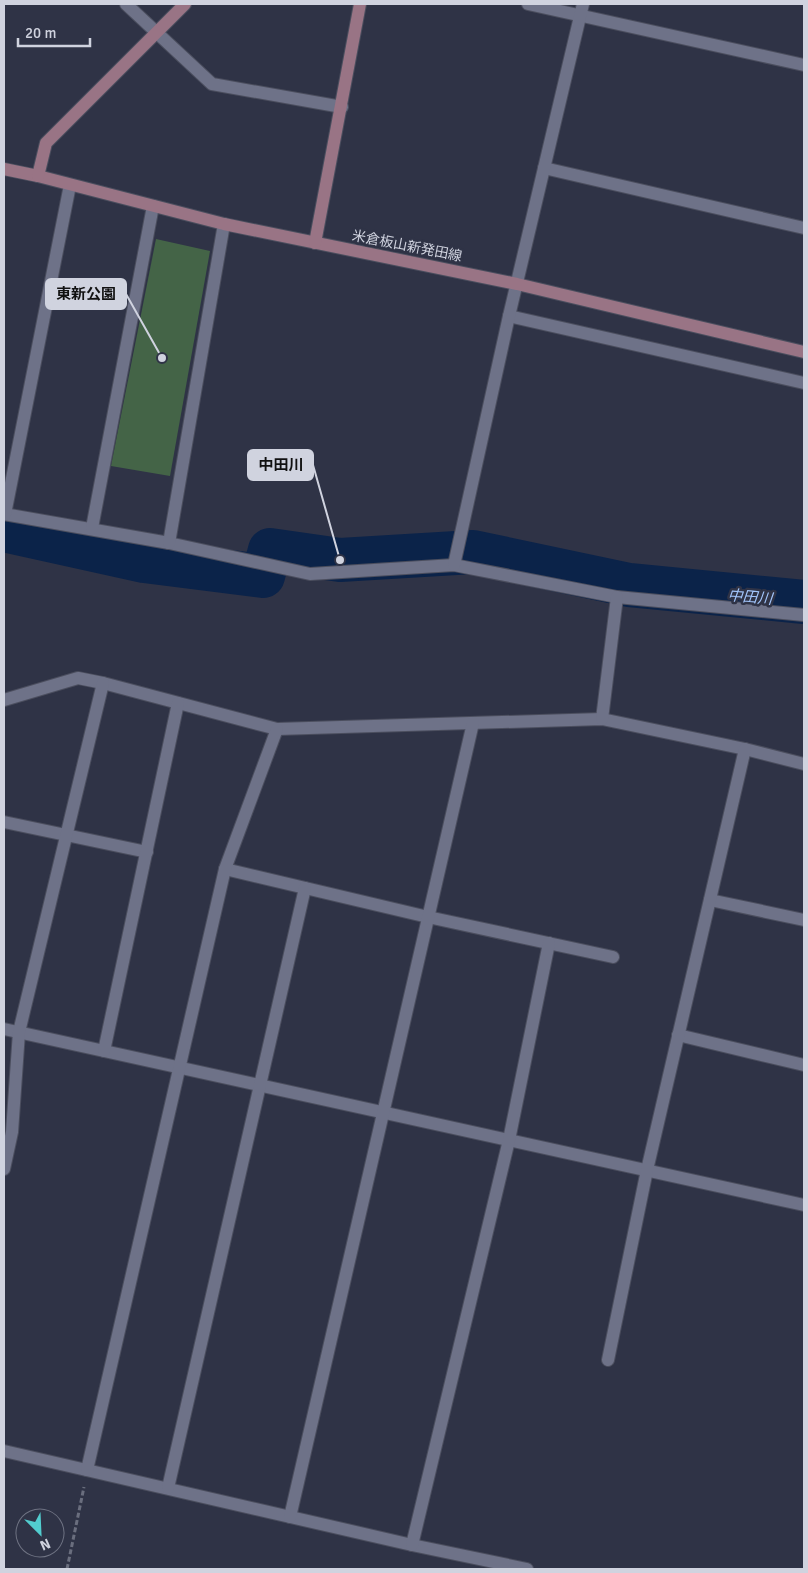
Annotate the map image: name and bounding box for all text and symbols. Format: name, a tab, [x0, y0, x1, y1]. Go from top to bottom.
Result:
scale bar	[18, 15, 90, 47]
text: 20 m	[25, 24, 56, 42]
street label: 米倉板山新発田線	[350, 227, 464, 265]
callout: 東新公園	[46, 279, 126, 309]
text: 東新公園	[56, 285, 116, 303]
callout: 中田川	[248, 450, 313, 480]
text: 中田川	[258, 456, 304, 474]
water label: 中田川	[727, 586, 775, 608]
north arrow	[15, 1508, 65, 1558]
text: N	[37, 1535, 53, 1554]

